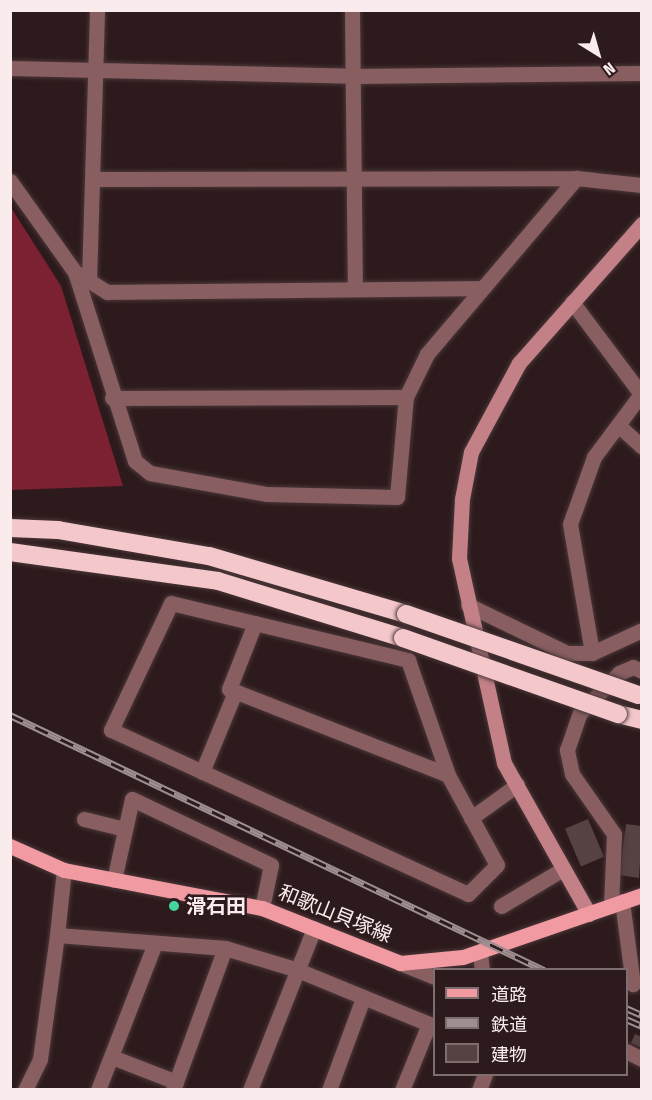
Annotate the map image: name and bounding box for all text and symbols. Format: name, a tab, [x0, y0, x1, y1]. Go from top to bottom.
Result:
north arrow	[568, 24, 628, 84]
text: N	[600, 58, 619, 79]
street label: 和歌山貝塚線	[275, 880, 395, 948]
place label: 滑石田	[186, 894, 246, 918]
marker: 滑石田	[167, 899, 181, 913]
legend	[433, 968, 628, 1076]
text: 道路	[491, 984, 527, 1006]
text: 鉄道	[491, 1014, 527, 1036]
text: 建物	[491, 1044, 527, 1066]

